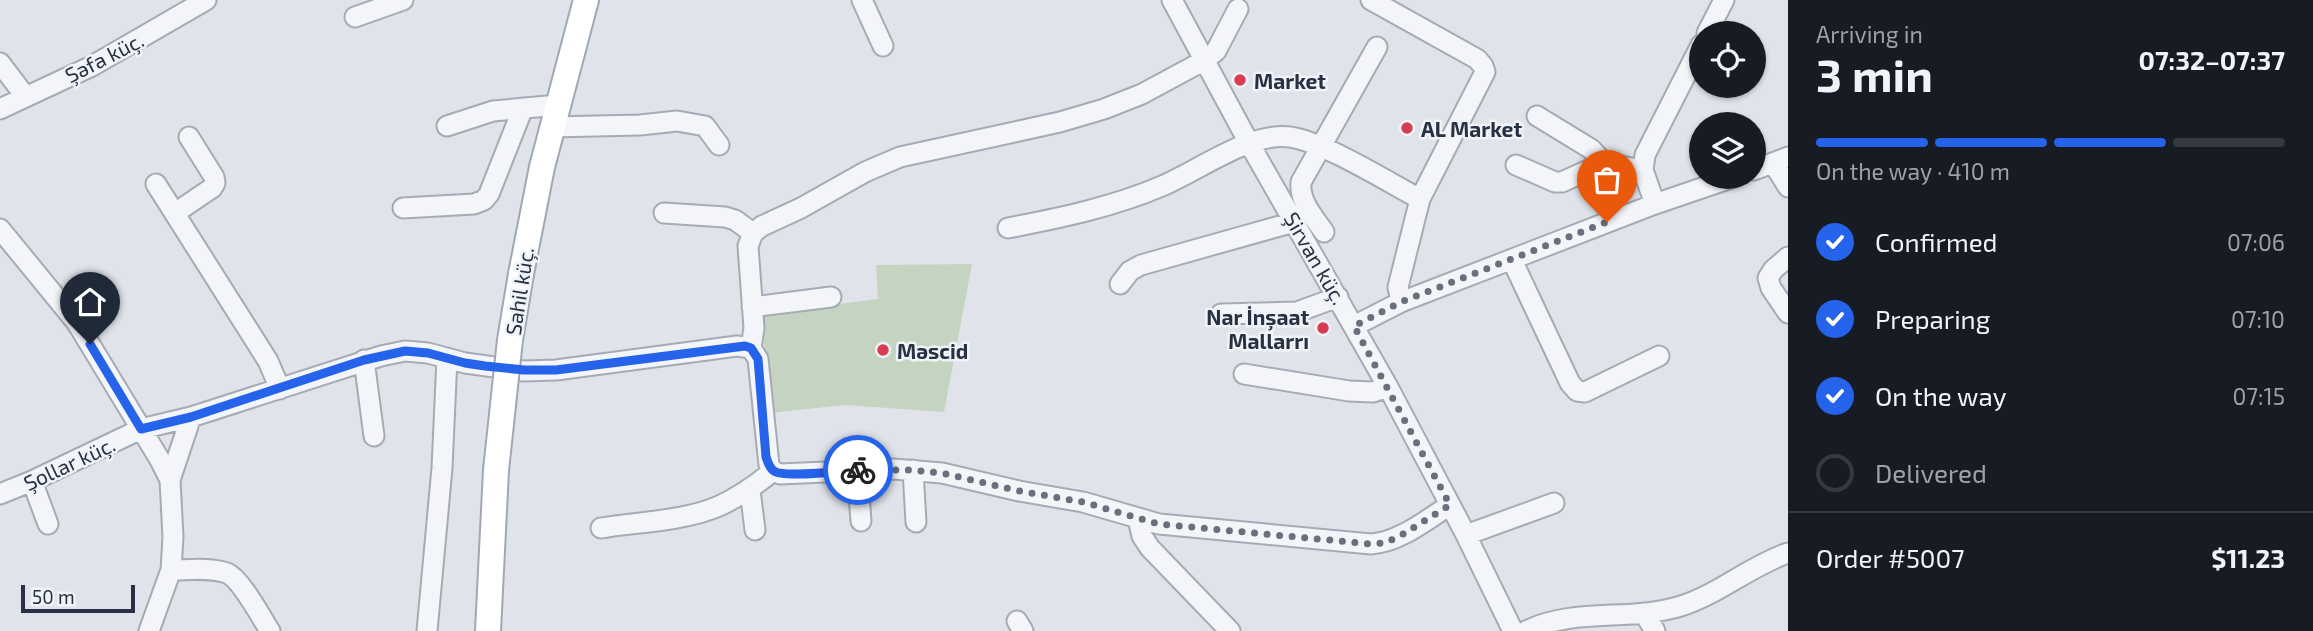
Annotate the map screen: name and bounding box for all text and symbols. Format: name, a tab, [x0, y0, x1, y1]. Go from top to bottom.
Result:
text: Arriving in	[1816, 20, 1923, 48]
map controls	[1689, 21, 1766, 189]
button: locate	[1689, 21, 1766, 98]
street label: Şəfa küç.	[60, 27, 148, 89]
text: 07:32–07:37	[2138, 44, 2285, 75]
text: 3 min	[1816, 46, 1933, 101]
place label: Market	[1254, 68, 1326, 93]
marker: Market	[1232, 72, 1248, 88]
button: layers	[1689, 112, 1766, 189]
place label: AL Market	[1421, 116, 1522, 141]
marker: AL Market	[1399, 120, 1415, 136]
pin	[1577, 150, 1637, 222]
text: On the way · 410 m	[1816, 157, 2010, 185]
icon: bag	[1588, 161, 1626, 199]
street label: Şirvan küç.	[1278, 207, 1352, 310]
icon: check	[1816, 223, 1854, 261]
text: Confirmed	[1875, 226, 1998, 257]
text: 07:06	[2227, 228, 2285, 256]
street label: Sahil küç.	[500, 245, 540, 337]
pin	[60, 272, 120, 344]
icon: home	[71, 283, 109, 321]
icon: check	[1816, 300, 1854, 338]
text: Preparing	[1875, 303, 1990, 334]
place label: Nar İnşaat Mallarrı	[1206, 304, 1309, 353]
text: 07:10	[2231, 305, 2285, 333]
marker: Nar İnşaat Mallarrı	[1315, 320, 1331, 336]
place label: Məscid	[897, 338, 968, 363]
marker: Məscid	[875, 342, 891, 358]
icon: check	[1816, 377, 1854, 415]
text: On the way	[1875, 380, 2006, 411]
text: 07:15	[2232, 382, 2285, 410]
street label: Şollar küç.	[19, 431, 120, 497]
courier	[823, 435, 893, 505]
icon: bike	[839, 451, 877, 489]
text: Delivered	[1875, 457, 1987, 488]
text: Order #5007	[1816, 542, 1965, 573]
text: $11.23	[2211, 542, 2285, 573]
scale bar	[21, 582, 135, 614]
text: 50 m	[32, 585, 75, 608]

